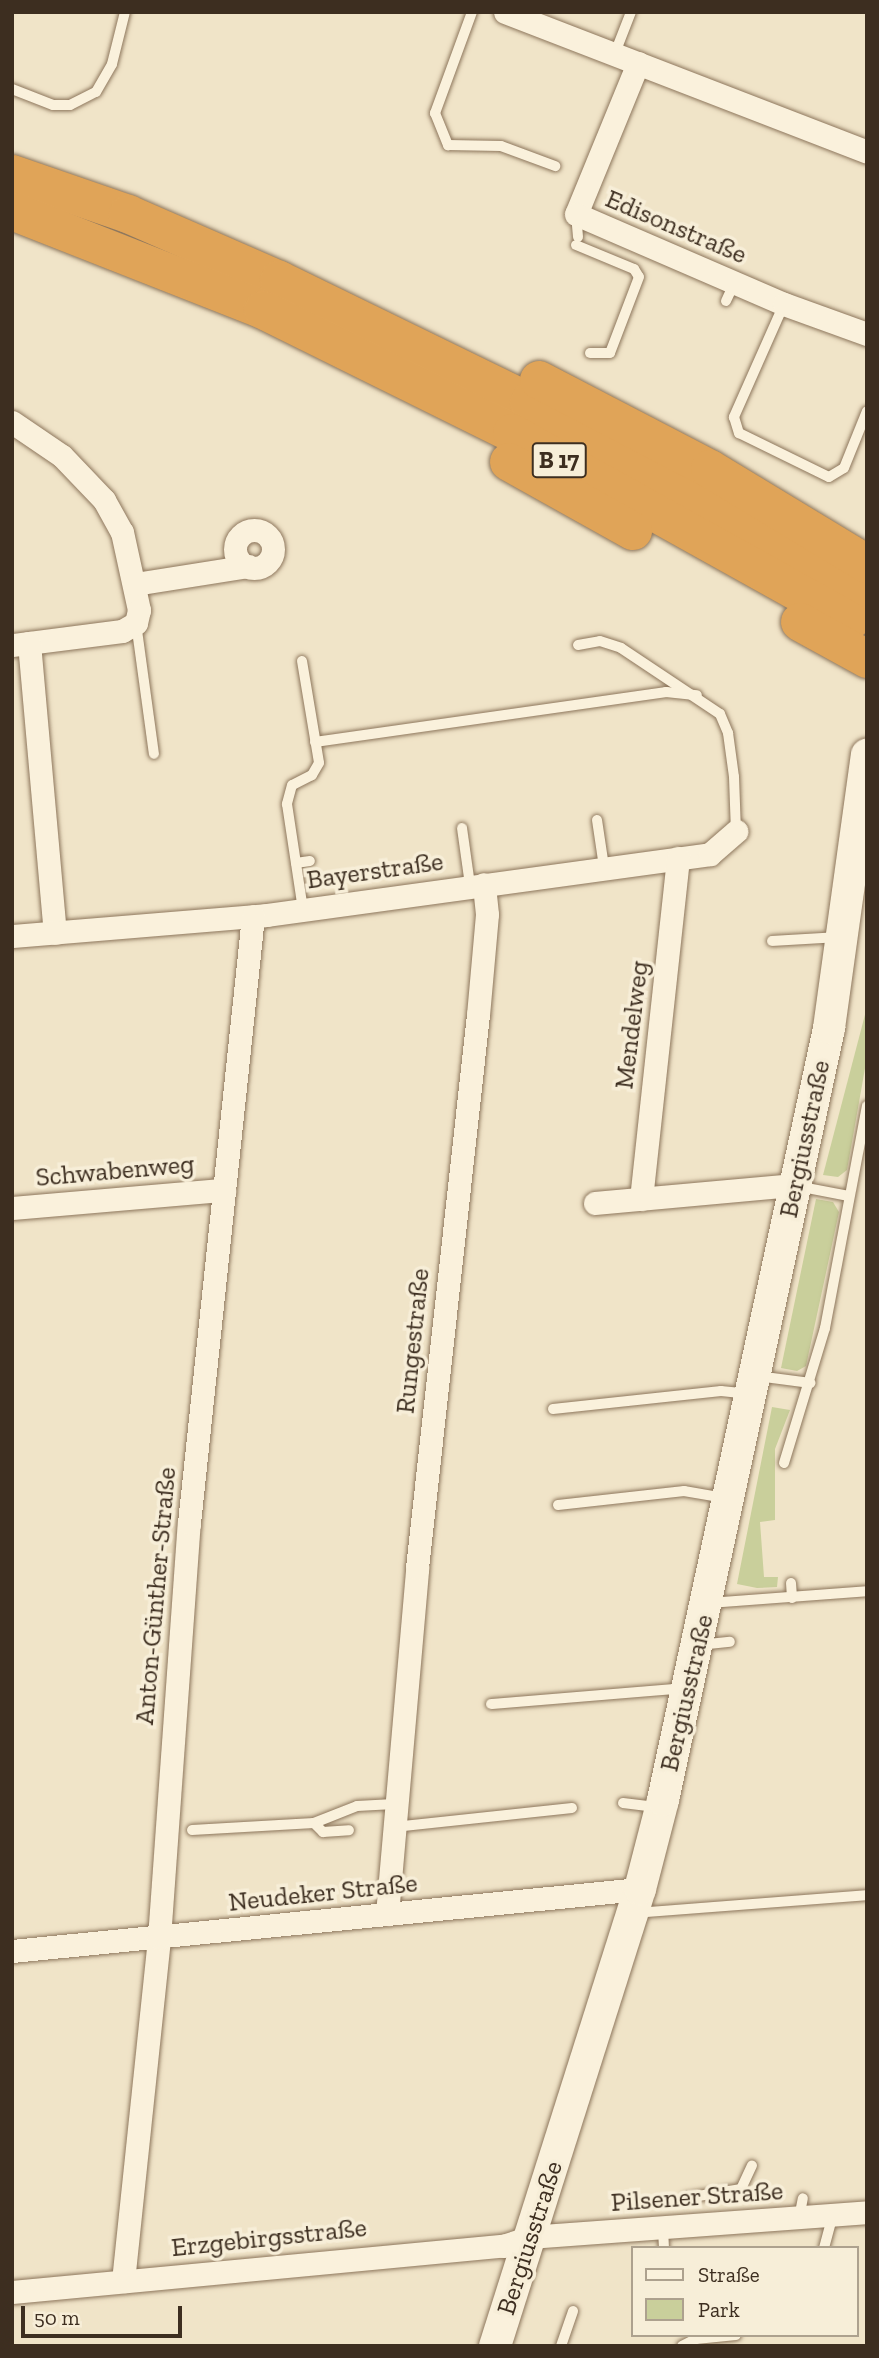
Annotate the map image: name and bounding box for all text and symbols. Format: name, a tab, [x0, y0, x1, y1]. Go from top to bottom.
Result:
street label: Edisonstraße	[601, 183, 751, 271]
road number: B 17	[531, 439, 587, 480]
street label: Bayerstraße	[305, 846, 445, 896]
street label: Mendelweg	[609, 959, 655, 1091]
street label: Bergiusstraße	[773, 1057, 837, 1221]
street label: Schwabenweg	[34, 1149, 196, 1193]
street label: Rungestraße	[390, 1267, 436, 1415]
street label: Anton-Günther-Straße	[129, 1466, 183, 1726]
street label: Bergiusstraße	[654, 1612, 720, 1774]
street label: Neudeker Straße	[227, 1868, 419, 1918]
street label: Bergiusstraße	[490, 2157, 570, 2319]
street label: Pilsener Straße	[610, 2175, 784, 2219]
street label: Erzgebirgsstraße	[170, 2212, 368, 2264]
legend	[630, 2246, 858, 2337]
text: Straße	[698, 2262, 760, 2287]
scale bar	[24, 2292, 186, 2336]
text: Park	[698, 2297, 740, 2322]
text: 50 m	[34, 2305, 80, 2330]

